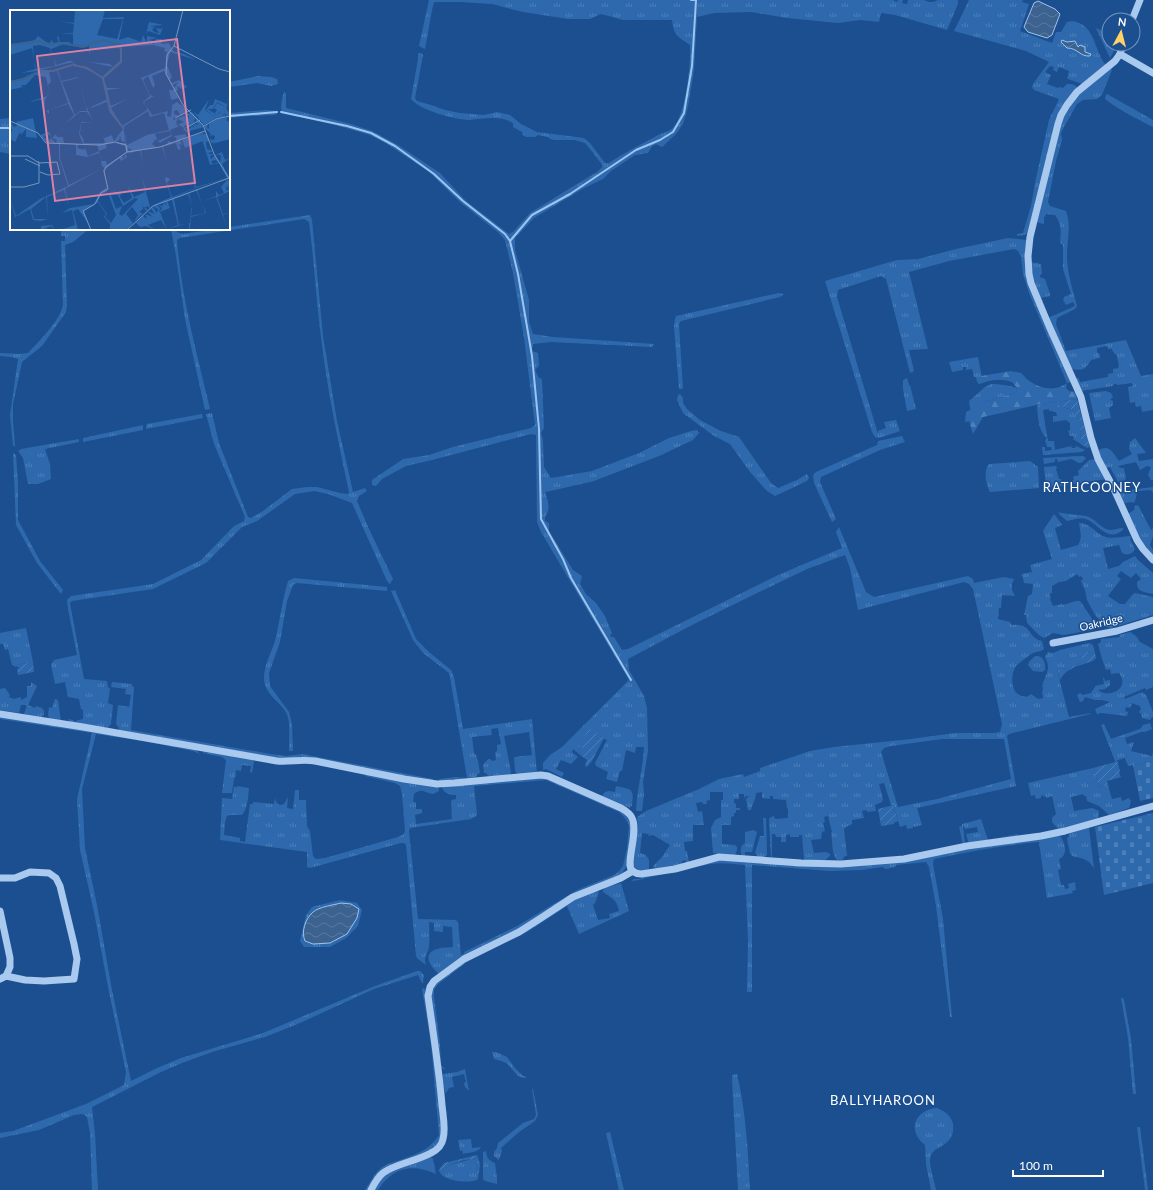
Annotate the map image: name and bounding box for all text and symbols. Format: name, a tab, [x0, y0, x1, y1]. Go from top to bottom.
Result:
inset map	[10, 10, 230, 230]
north arrow	[1101, 12, 1141, 52]
text: N	[1117, 15, 1127, 29]
district label: RATHCOONEY	[1043, 479, 1141, 495]
street label: Oakridge	[1078, 611, 1124, 633]
district label: BALLYHAROON	[830, 1092, 936, 1108]
scale bar	[1013, 1152, 1103, 1178]
text: 100 m	[1019, 1158, 1053, 1173]

